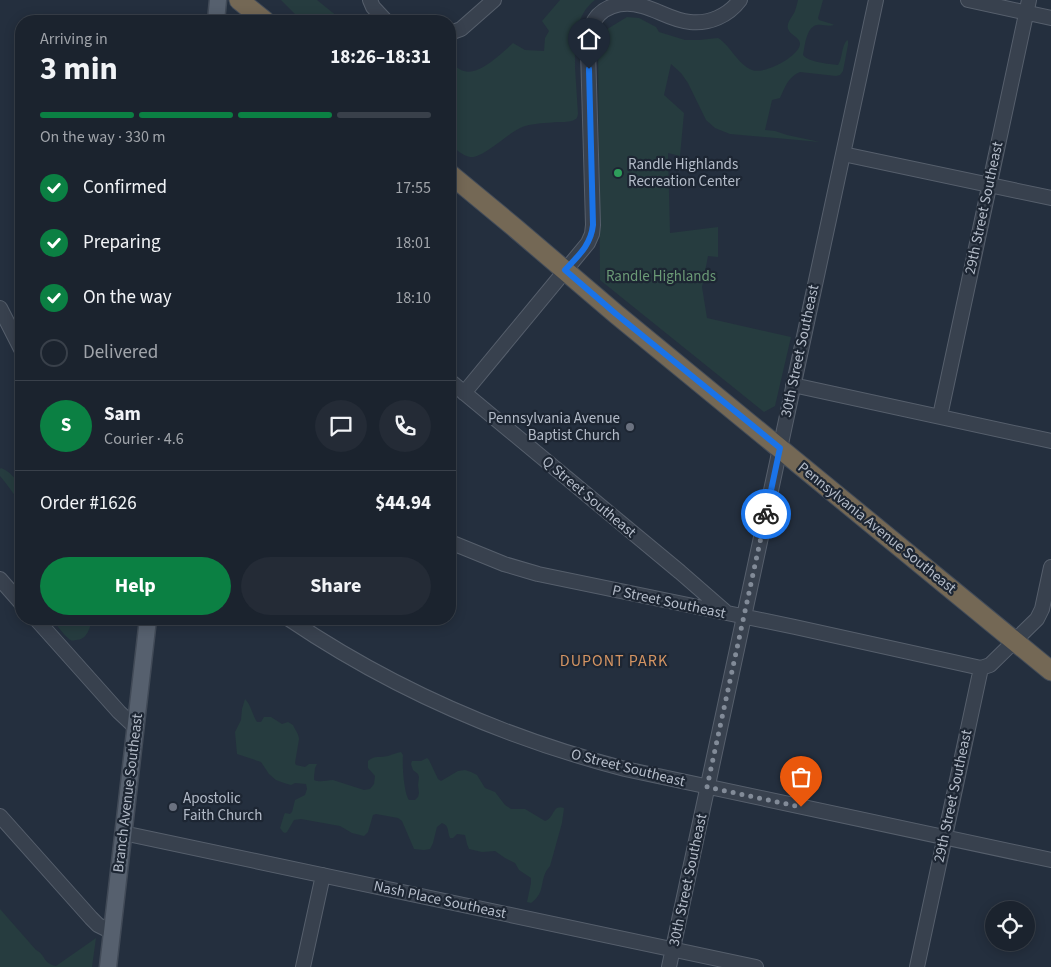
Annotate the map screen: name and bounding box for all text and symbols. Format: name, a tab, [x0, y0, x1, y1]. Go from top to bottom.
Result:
pin	[568, 18, 610, 69]
icon: home	[575, 25, 603, 53]
text: Arriving in	[40, 28, 108, 50]
text: 18:26–18:31	[330, 44, 431, 71]
text: 3 min	[40, 46, 118, 92]
text: On the way · 330 m	[40, 126, 165, 148]
street label: 29th Street Southeast	[960, 140, 1008, 276]
place label: Randle Highlands Recreation Center	[628, 154, 741, 192]
marker: Randle Highlands Recreation Center	[612, 167, 624, 179]
icon: check	[40, 174, 68, 202]
text: Confirmed	[83, 174, 167, 201]
text: 17:55	[395, 177, 431, 199]
icon: check	[40, 229, 68, 257]
text: Preparing	[83, 229, 161, 256]
text: 18:01	[395, 232, 431, 254]
park label: Randle Highlands	[606, 266, 716, 287]
street label: 30th Street Southeast	[776, 283, 824, 419]
icon: check	[40, 284, 68, 312]
text: On the way	[83, 284, 172, 311]
text: 18:10	[395, 287, 431, 309]
text: Delivered	[83, 339, 158, 366]
button: chat	[315, 400, 367, 452]
button: phone	[379, 400, 431, 452]
text: Sam	[104, 401, 141, 428]
place label: Pennsylvania Avenue Baptist Church	[488, 408, 620, 446]
text: S	[61, 412, 71, 439]
marker: Pennsylvania Avenue Baptist Church	[624, 421, 636, 433]
text: Courier · 4.6	[104, 428, 184, 450]
street label: Q Street Southeast	[537, 451, 641, 543]
street label: Pennsylvania Avenue Southeast	[793, 457, 961, 599]
courier	[741, 489, 791, 539]
text: Order #1626	[40, 490, 137, 517]
text: $44.94	[375, 490, 431, 517]
icon: bike	[752, 500, 780, 528]
button: Help	[40, 557, 231, 615]
button: Share	[241, 557, 431, 615]
street label: P Street Southeast	[610, 580, 728, 624]
district label: DUPONT PARK	[560, 650, 668, 672]
street label: Branch Avenue Southeast	[108, 712, 148, 874]
street label: 29th Street Southeast	[929, 728, 977, 864]
street label: O Street Southeast	[569, 744, 687, 792]
pin	[780, 756, 822, 807]
icon: bag	[787, 763, 815, 791]
place label: Apostolic Faith Church	[183, 788, 262, 826]
marker: Apostolic Faith Church	[167, 801, 179, 813]
street label: 30th Street Southeast	[664, 812, 712, 948]
street label: Nash Place Southeast	[372, 876, 508, 924]
map controls	[985, 901, 1035, 951]
button: locate	[985, 901, 1035, 951]

